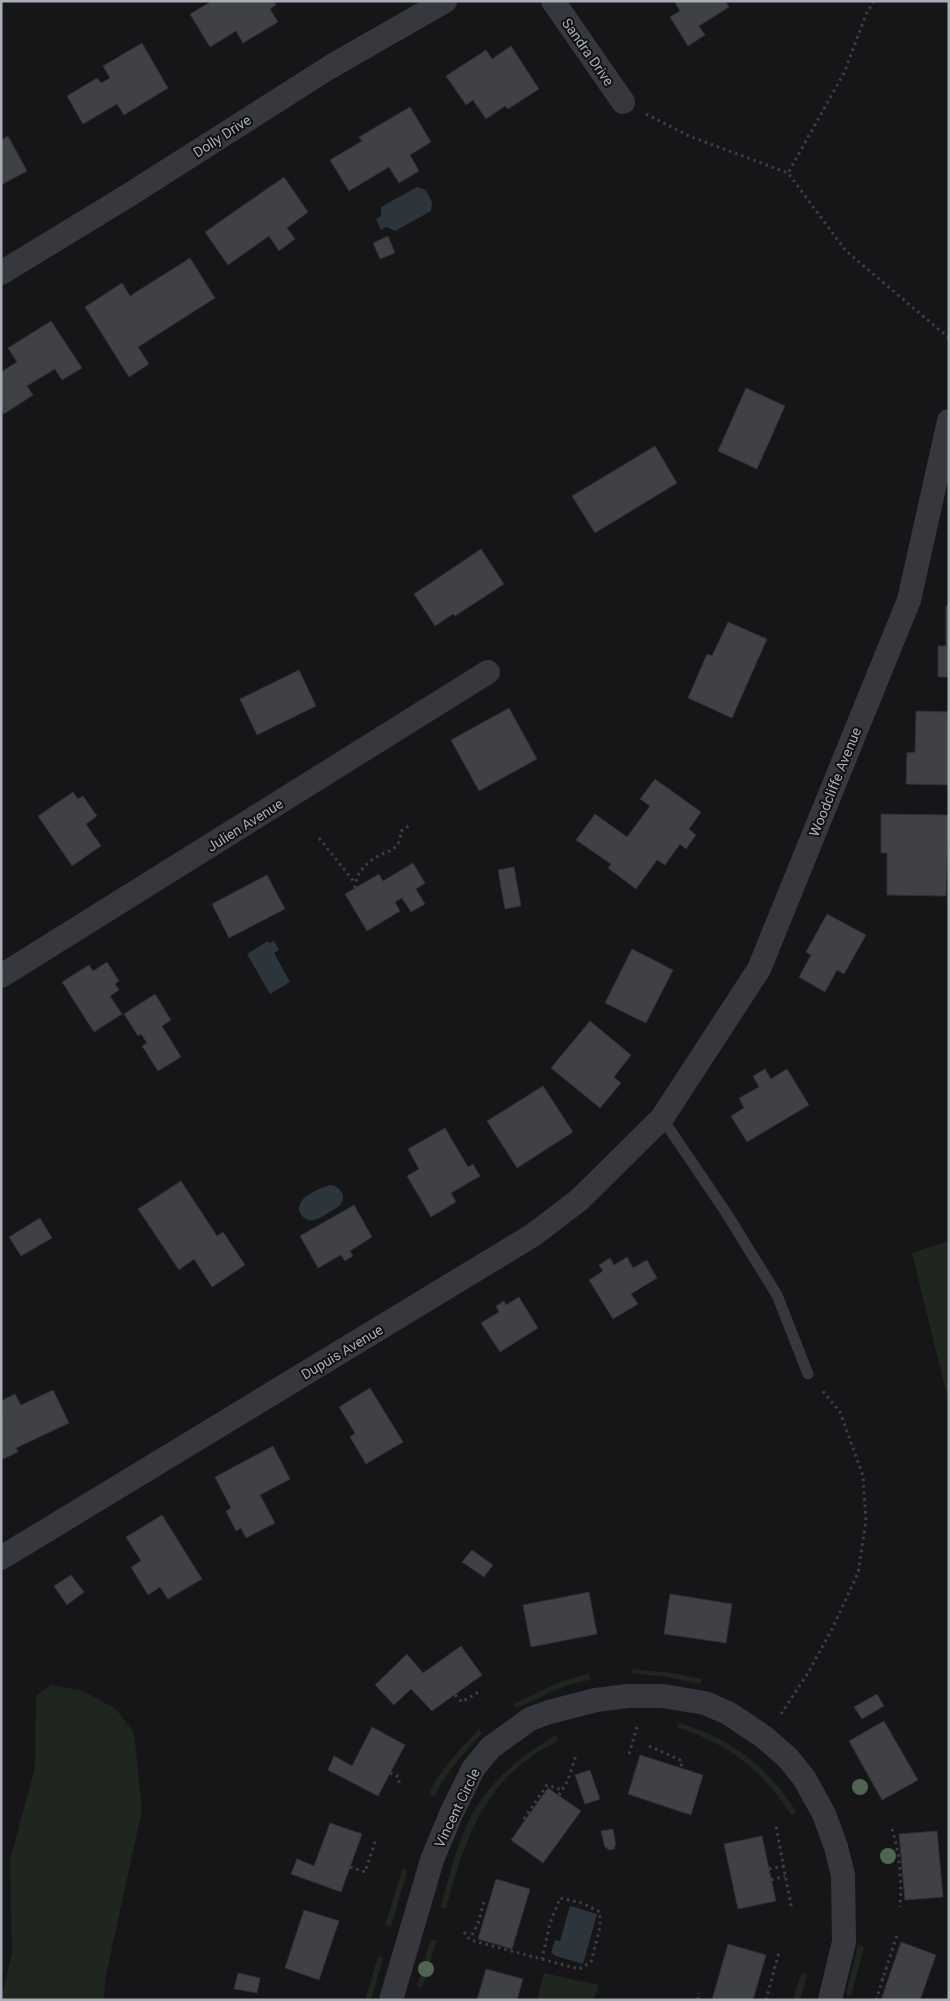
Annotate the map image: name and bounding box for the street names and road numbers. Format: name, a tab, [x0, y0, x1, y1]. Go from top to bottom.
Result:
street label: Sandra Drive	[559, 15, 617, 89]
street label: Dolly Drive	[190, 111, 254, 161]
street label: Woodcliffe Avenue	[806, 725, 864, 839]
street label: Julien Avenue	[204, 795, 286, 855]
street label: Dupuis Avenue	[298, 1321, 386, 1383]
street label: Vincent Circle	[431, 1766, 483, 1850]

